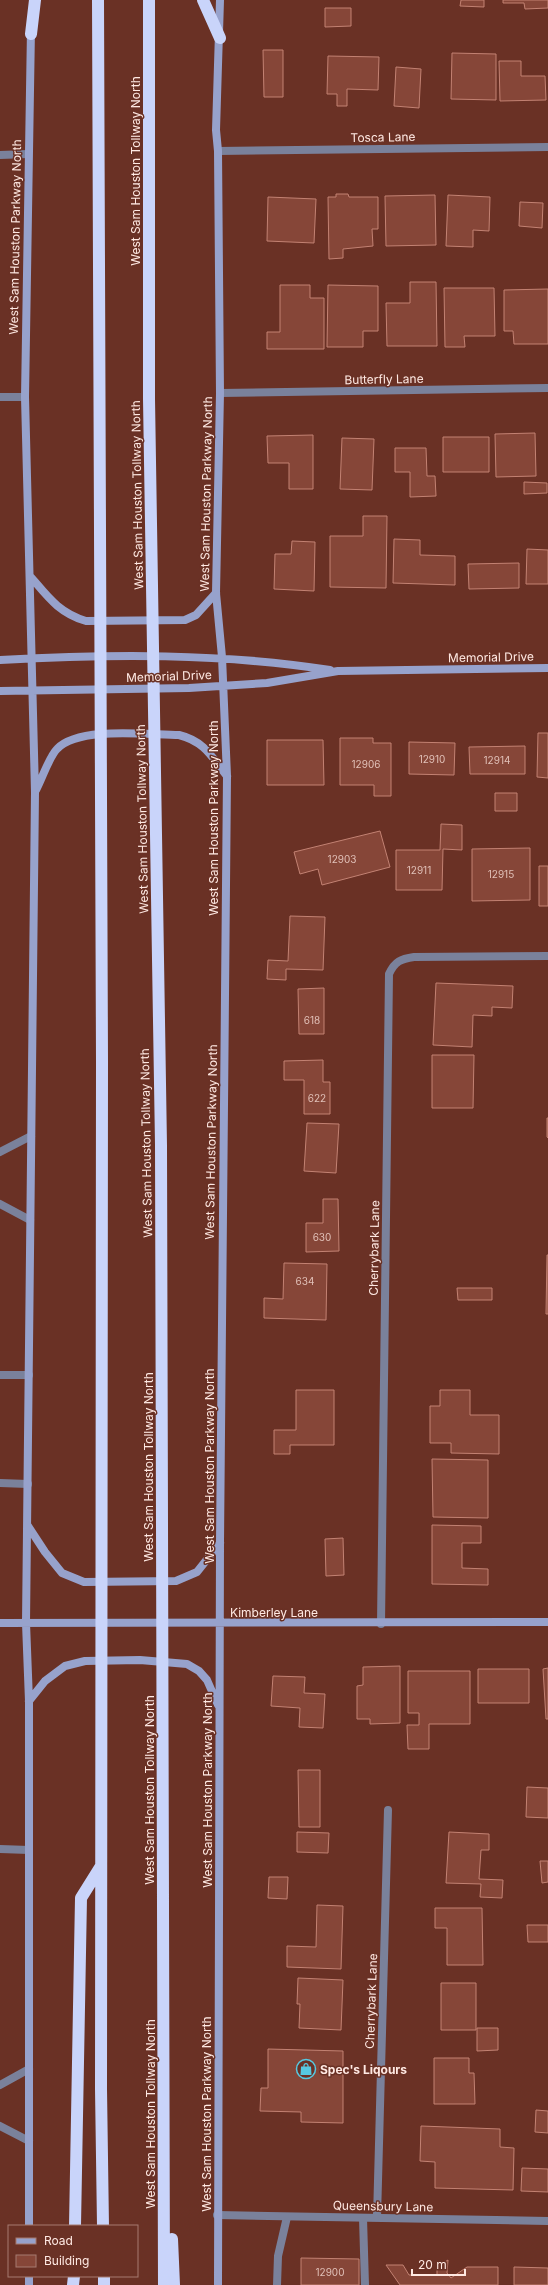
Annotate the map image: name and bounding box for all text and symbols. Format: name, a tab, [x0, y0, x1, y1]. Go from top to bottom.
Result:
street label: West Sam Houston Tollway North	[128, 76, 143, 266]
street label: Tosca Lane	[350, 129, 416, 145]
street label: West Sam Houston Parkway North	[6, 139, 24, 335]
street label: Butterfly Lane	[344, 371, 424, 387]
street label: West Sam Houston Parkway North	[197, 396, 215, 592]
street label: West Sam Houston Tollway North	[128, 400, 146, 590]
street label: Memorial Drive	[448, 649, 534, 665]
street label: Memorial Drive	[126, 667, 212, 685]
street label: West Sam Houston Parkway North	[206, 720, 221, 916]
street label: West Sam Houston Tollway North	[133, 724, 151, 914]
house number: 12910	[419, 753, 445, 765]
house number: 12914	[484, 754, 510, 766]
house number: 12906	[352, 758, 380, 770]
house number: 12903	[328, 853, 356, 865]
house number: 12911	[407, 864, 431, 876]
house number: 12915	[488, 868, 514, 880]
house number: 618	[304, 1014, 320, 1026]
street label: West Sam Houston Parkway North	[202, 1044, 220, 1240]
street label: West Sam Houston Tollway North	[137, 1048, 155, 1238]
house number: 622	[308, 1092, 326, 1104]
street label: Cherrybark Lane	[366, 1200, 382, 1296]
house number: 630	[313, 1231, 331, 1243]
house number: 634	[296, 1275, 314, 1287]
street label: West Sam Houston Parkway North	[202, 1368, 217, 1564]
street label: West Sam Houston Tollway North	[141, 1372, 156, 1562]
street label: Kimberley Lane	[230, 1605, 318, 1620]
street label: West Sam Houston Parkway North	[200, 1692, 215, 1888]
street label: West Sam Houston Tollway North	[142, 1695, 157, 1885]
street label: Cherrybark Lane	[362, 1953, 380, 2049]
street label: West Sam Houston Parkway North	[199, 2016, 214, 2212]
street label: West Sam Houston Tollway North	[143, 2019, 158, 2209]
shop icon: Spec's Liqours	[295, 2058, 317, 2080]
place label: Spec's Liqours	[320, 2062, 407, 2077]
street label: Queensbury Lane	[333, 2198, 433, 2214]
legend	[8, 2225, 138, 2277]
text: Road	[44, 2233, 73, 2248]
scale bar	[412, 2251, 465, 2277]
text: Building	[44, 2253, 89, 2268]
text: 20 m	[418, 2257, 447, 2272]
house number: 12900	[316, 2266, 344, 2278]

